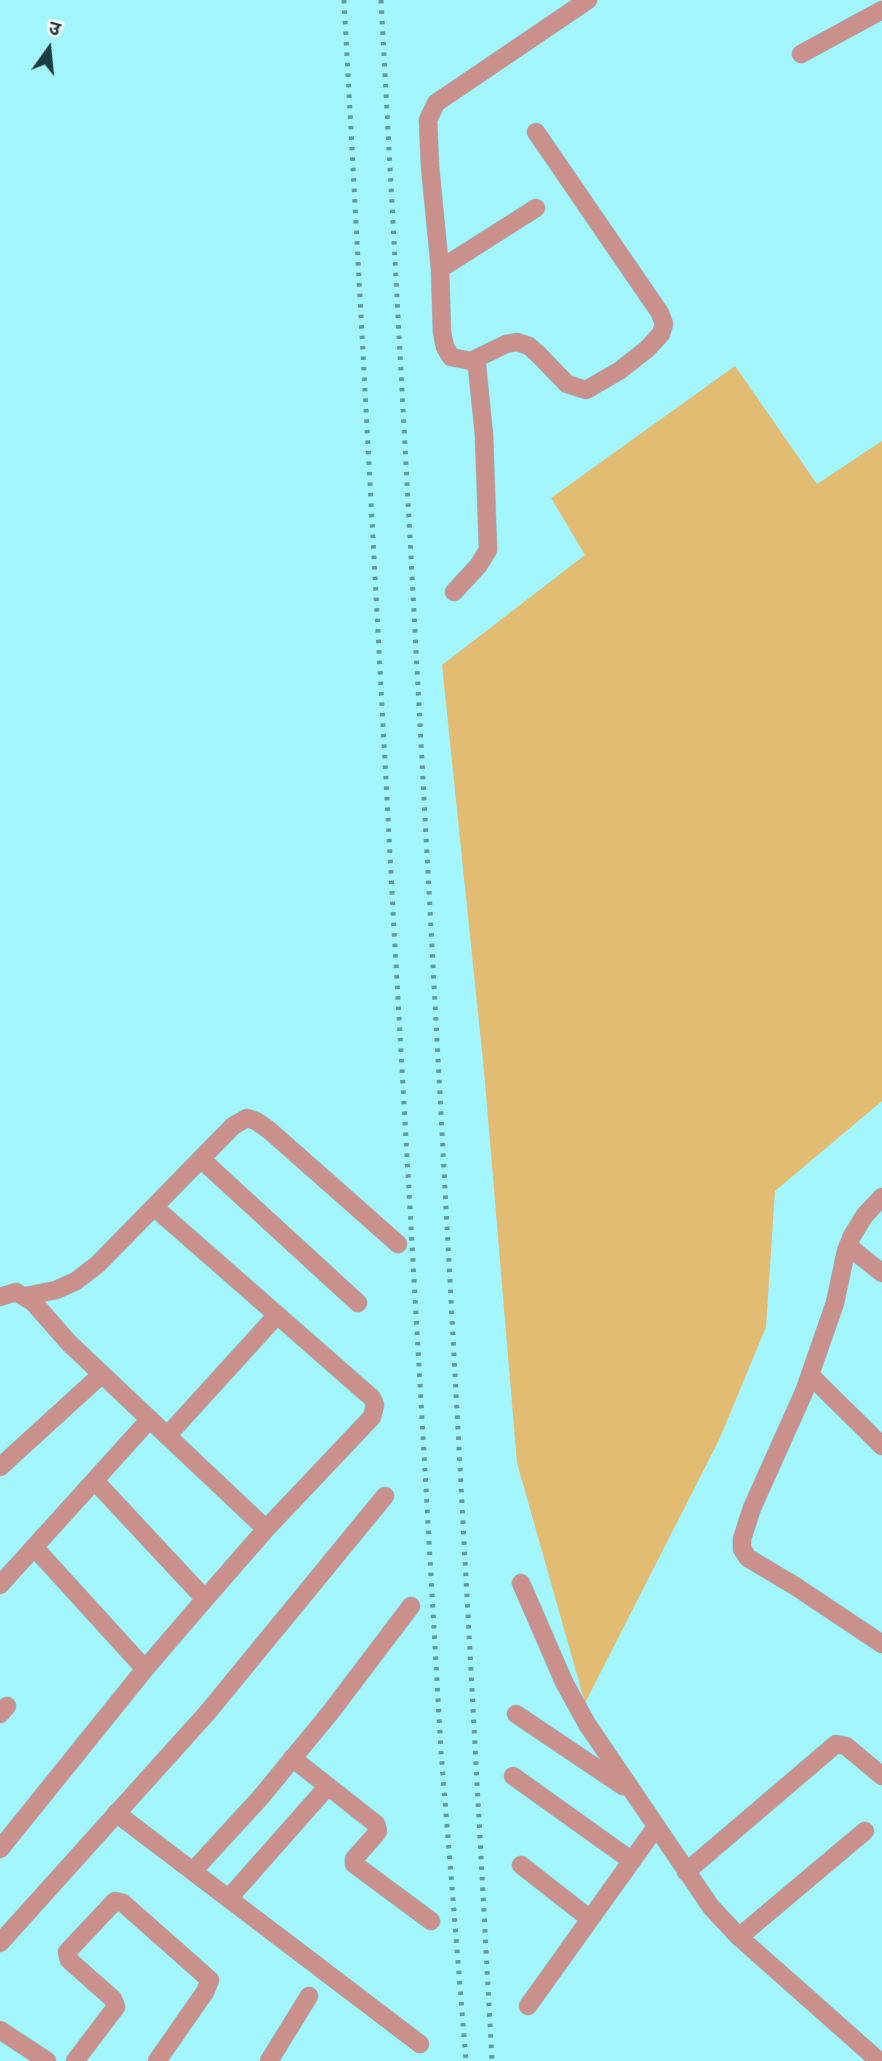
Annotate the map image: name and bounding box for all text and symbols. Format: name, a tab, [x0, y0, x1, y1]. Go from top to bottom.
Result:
north arrow	[14, 14, 84, 84]
text: उ	[46, 17, 63, 41]

